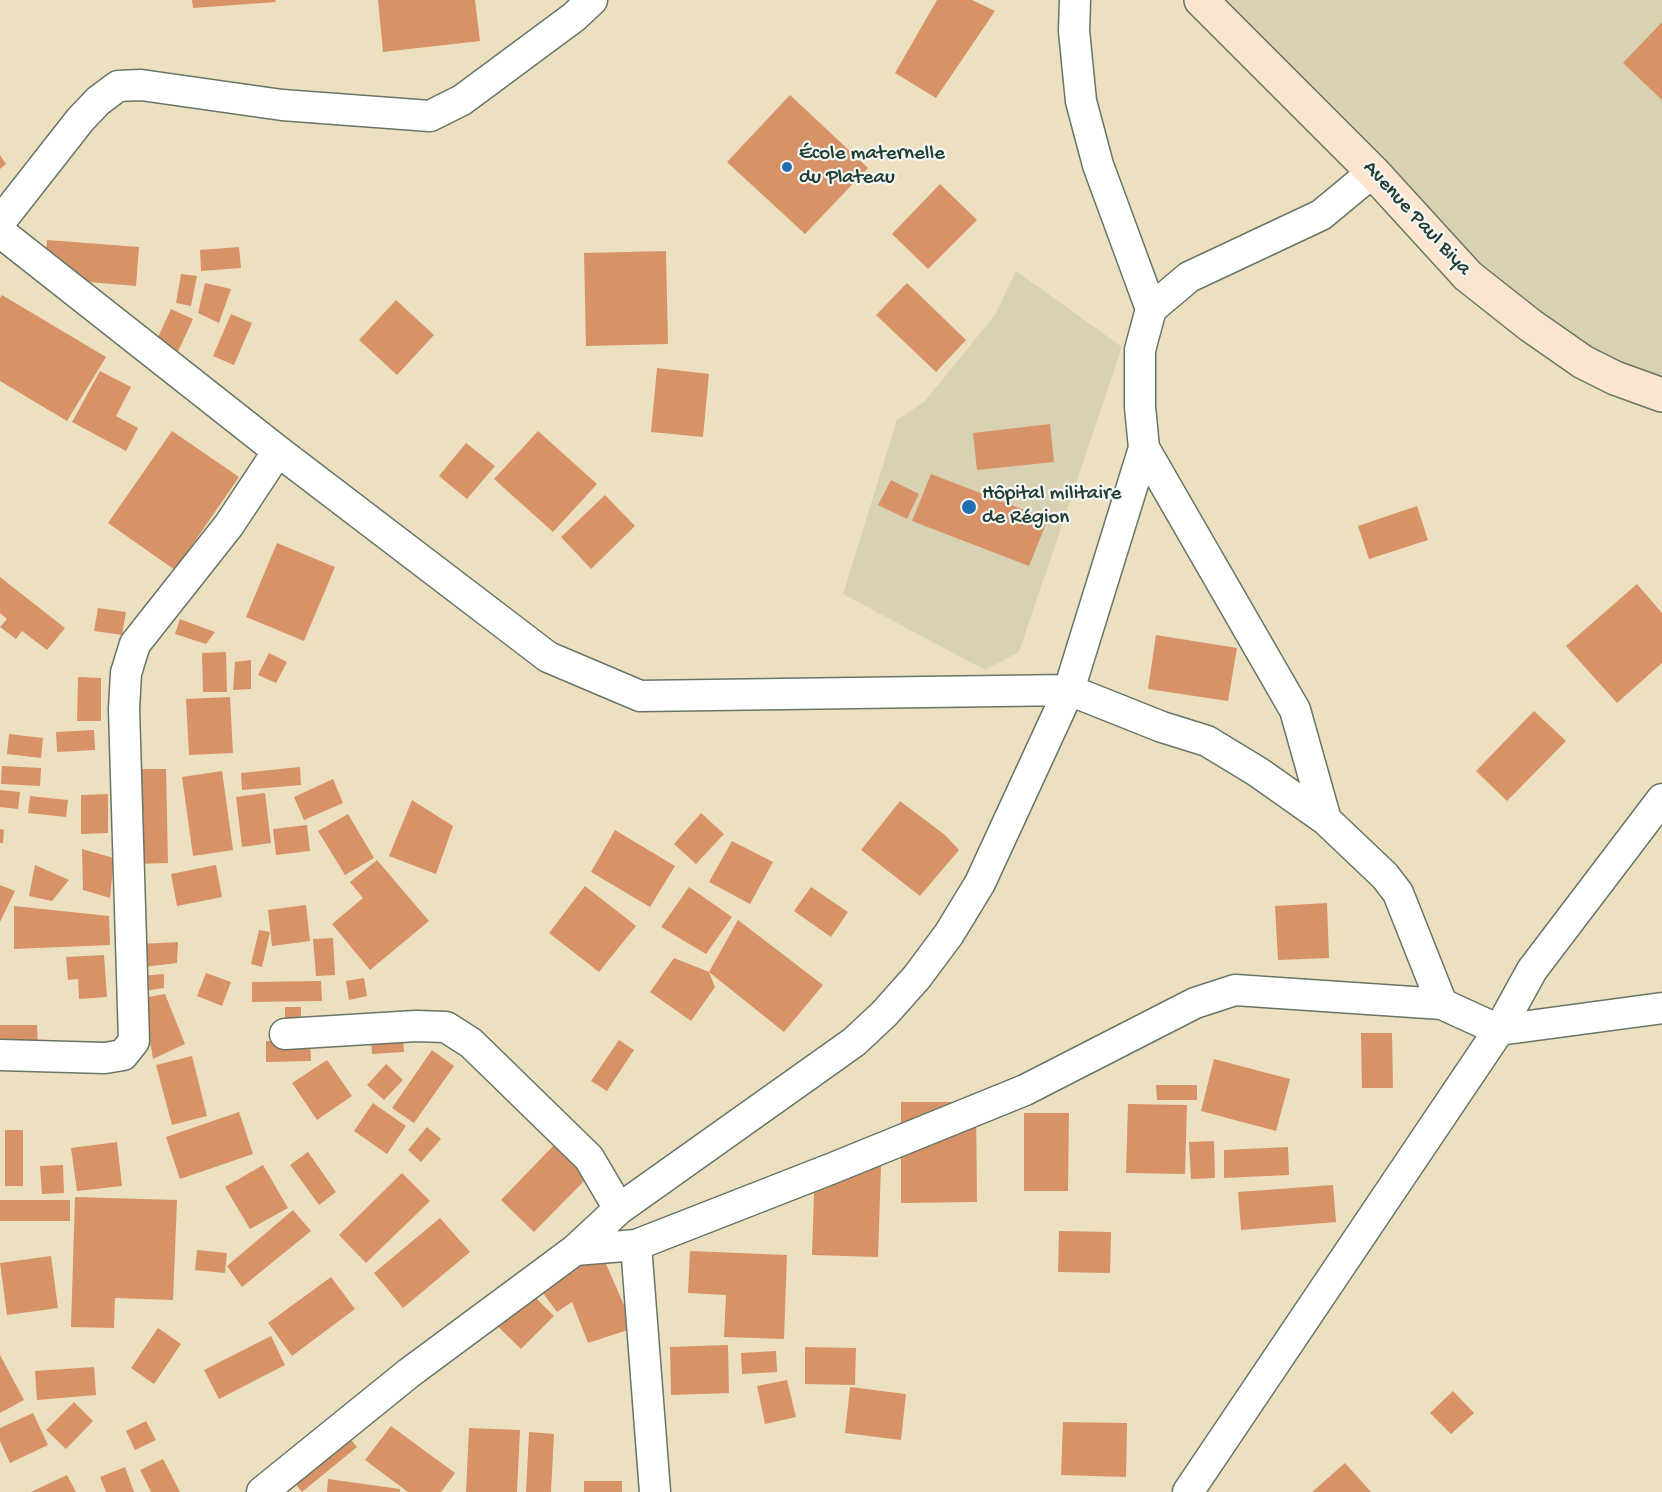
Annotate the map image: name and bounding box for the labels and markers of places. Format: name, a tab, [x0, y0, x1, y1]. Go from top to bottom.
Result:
place label: École maternelle du Plateau	[799, 142, 945, 192]
marker: École maternelle du Plateau	[780, 160, 794, 174]
place label: Hôpital militaire de Région	[982, 482, 1121, 532]
marker: Hôpital militaire de Région	[960, 498, 978, 516]

